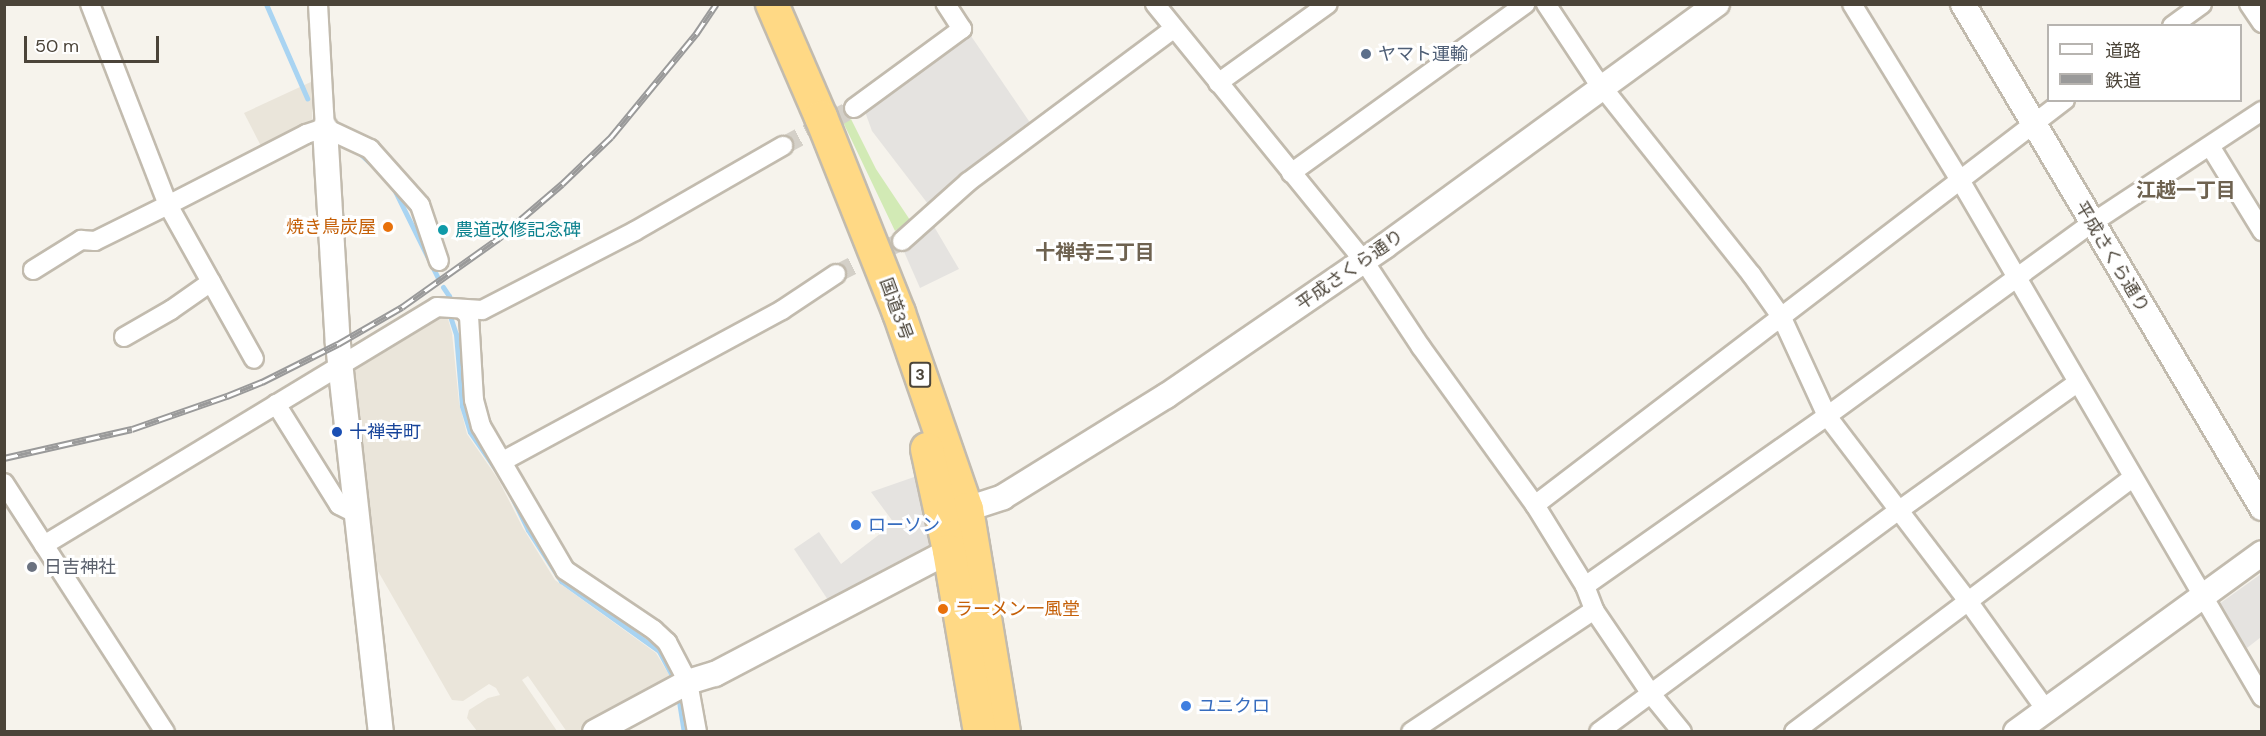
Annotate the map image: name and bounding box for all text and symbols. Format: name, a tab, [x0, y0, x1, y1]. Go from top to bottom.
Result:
scale bar	[27, 24, 162, 62]
legend	[2047, 24, 2242, 102]
text: 50 m	[35, 34, 79, 58]
text: 道路	[2105, 39, 2141, 63]
place label: ヤマト運輸	[1378, 43, 1468, 65]
marker: ヤマト運輸	[1359, 47, 1373, 61]
text: 鉄道	[2105, 69, 2141, 93]
district label: 江越一丁目	[2136, 178, 2236, 202]
street label: 平成さくら通り	[2070, 197, 2154, 317]
place label: 焼き鳥炭屋	[286, 216, 376, 238]
place label: 農道改修記念碑	[455, 219, 581, 241]
marker: 焼き鳥炭屋	[381, 220, 395, 234]
marker: 農道改修記念碑	[436, 223, 450, 237]
street label: 平成さくら通り	[1292, 225, 1408, 315]
district label: 十禅寺三丁目	[1035, 240, 1155, 264]
street label: 国道3号	[875, 275, 917, 343]
road number: 3	[908, 362, 932, 388]
place label: 十禅寺町	[349, 421, 421, 443]
marker: 十禅寺町	[330, 425, 344, 439]
place label: ローソン	[868, 514, 940, 536]
marker: ローソン	[849, 518, 863, 532]
place label: 日吉神社	[44, 556, 116, 578]
marker: 日吉神社	[25, 560, 39, 574]
place label: ラーメン一風堂	[955, 598, 1081, 620]
marker: ラーメン一風堂	[936, 602, 950, 616]
place label: ユニクロ	[1198, 695, 1270, 717]
marker: ユニクロ	[1179, 699, 1193, 713]

